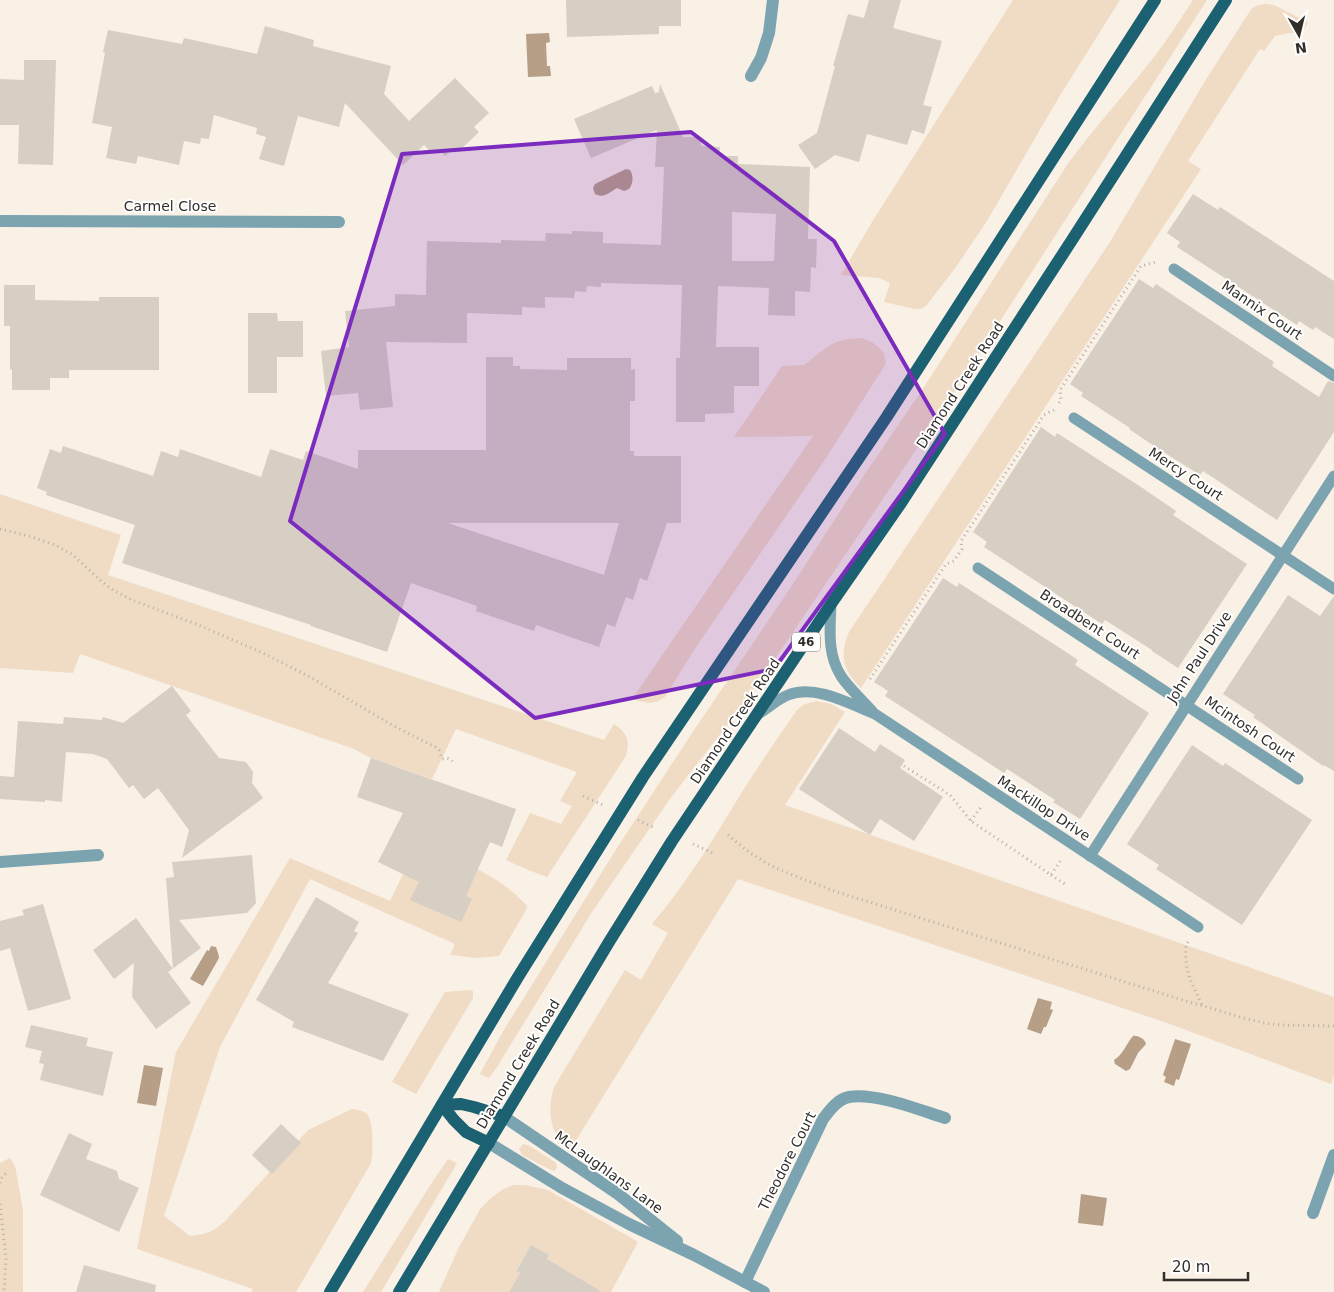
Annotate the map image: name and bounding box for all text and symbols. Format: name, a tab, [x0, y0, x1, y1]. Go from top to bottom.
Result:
north arrow	[1274, 10, 1324, 60]
text: N	[1294, 39, 1308, 57]
street label: Carmel Close	[124, 198, 216, 214]
street label: Mannix Court	[1219, 277, 1306, 343]
street label: Diamond Creek Road	[913, 319, 1007, 451]
street label: Mercy Court	[1146, 444, 1226, 504]
street label: Broadbent Court	[1037, 586, 1143, 663]
street label: John Paul Drive	[1163, 608, 1235, 707]
road number: 46	[792, 632, 820, 652]
street label: Diamond Creek Road	[687, 655, 783, 787]
street label: Mcintosh Court	[1202, 693, 1299, 765]
street label: Mackillop Drive	[995, 772, 1093, 844]
street label: Diamond Creek Road	[473, 997, 563, 1131]
street label: Theodore Court	[755, 1108, 819, 1214]
street label: McLaughlans Lane	[552, 1127, 666, 1217]
scale bar	[1164, 1250, 1248, 1282]
text: 20 m	[1172, 1258, 1210, 1276]

